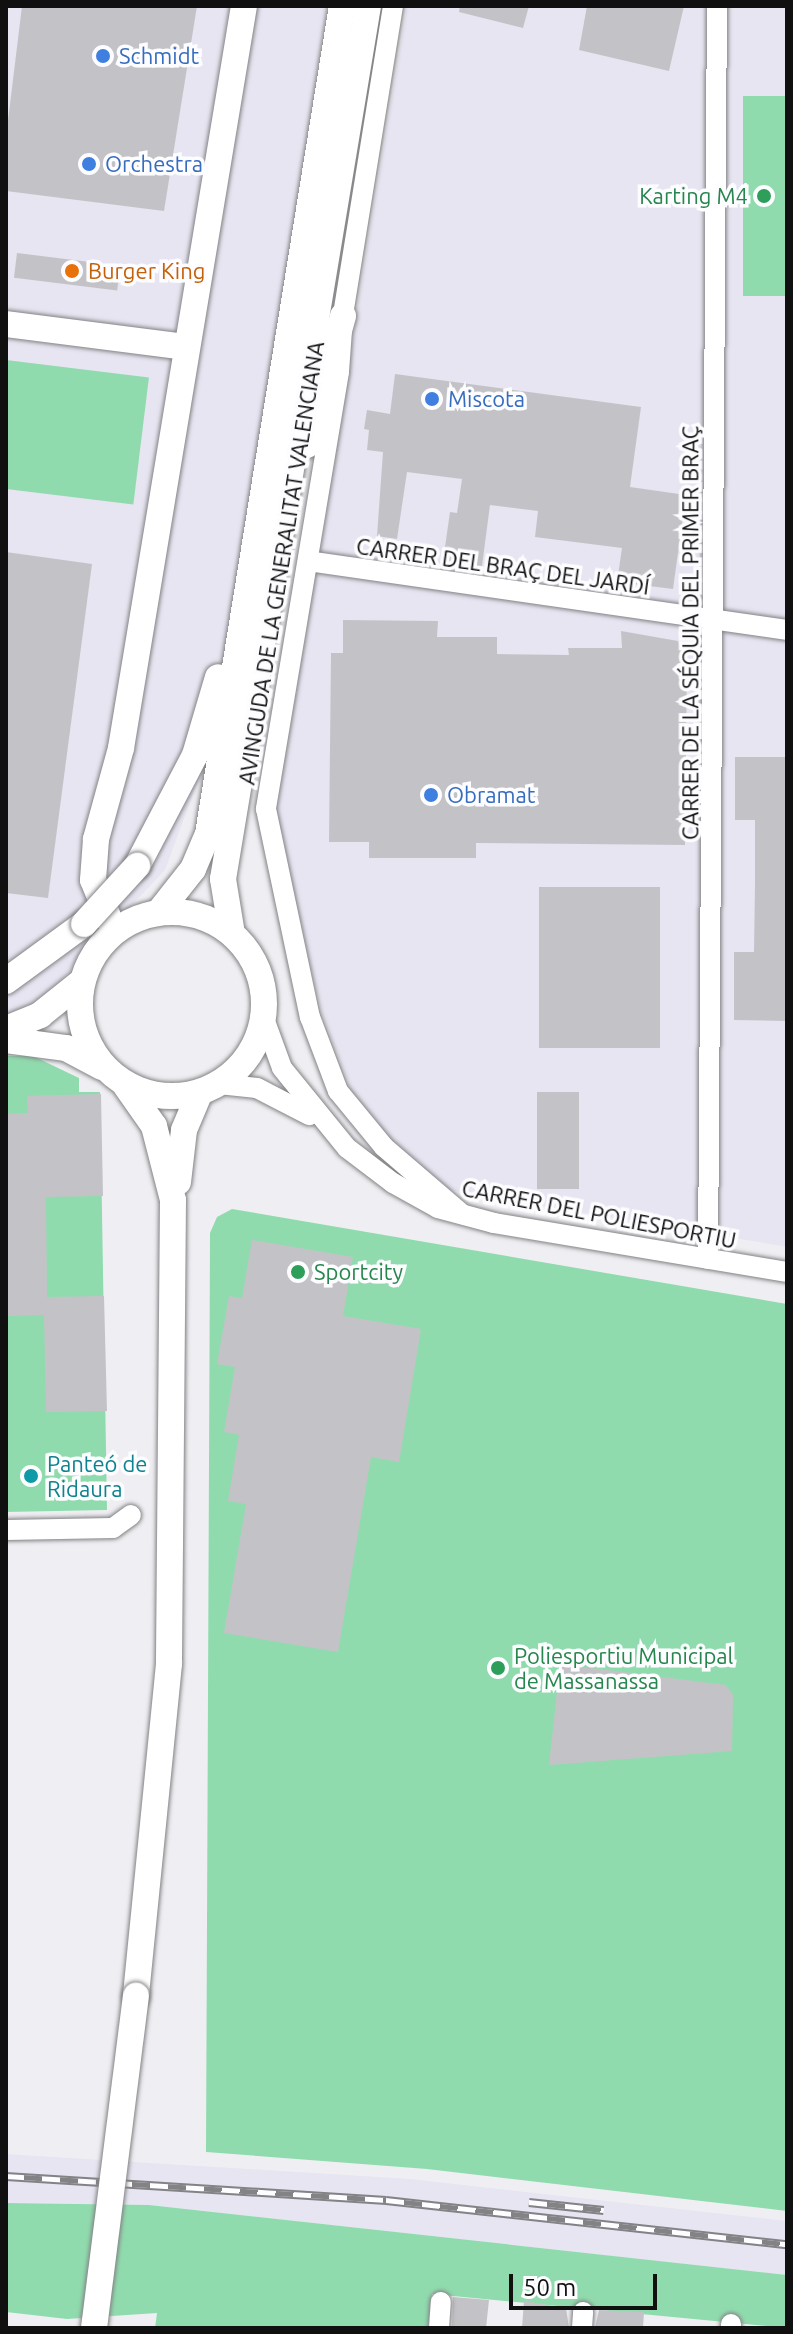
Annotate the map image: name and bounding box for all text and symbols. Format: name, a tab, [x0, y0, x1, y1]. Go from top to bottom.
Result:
place label: Schmidt	[119, 43, 199, 69]
marker: Schmidt	[94, 47, 112, 65]
place label: Orchestra	[105, 151, 203, 177]
marker: Orchestra	[80, 155, 98, 173]
place label: Karting M4	[639, 183, 748, 209]
marker: Karting M4	[755, 187, 773, 205]
place label: Burger King	[88, 258, 205, 284]
marker: Burger King	[63, 262, 81, 280]
street label: AVINGUDA DE LA GENERALITAT VALENCIANA	[233, 339, 329, 787]
place label: Miscota	[448, 386, 525, 412]
marker: Miscota	[423, 390, 441, 408]
street label: CARRER DE LA SÉQUIA DEL PRIMER BRAÇ	[677, 426, 703, 840]
street label: CARRER DEL BRAÇ DEL JARDÍ	[355, 532, 651, 600]
place label: Obramat	[447, 782, 536, 808]
marker: Obramat	[422, 786, 440, 804]
street label: CARRER DEL POLIESPORTIU	[460, 1174, 738, 1254]
place label: Sportcity	[314, 1259, 403, 1285]
marker: Sportcity	[289, 1263, 307, 1281]
place label: Panteó de Ridaura	[47, 1450, 147, 1502]
marker: Panteó de Ridaura	[22, 1467, 40, 1485]
place label: Poliesportiu Municipal de Massanassa	[514, 1642, 733, 1694]
marker: Poliesportiu Municipal de Massanassa	[489, 1659, 507, 1677]
scale bar	[513, 2258, 661, 2308]
text: 50 m	[523, 2274, 576, 2301]

